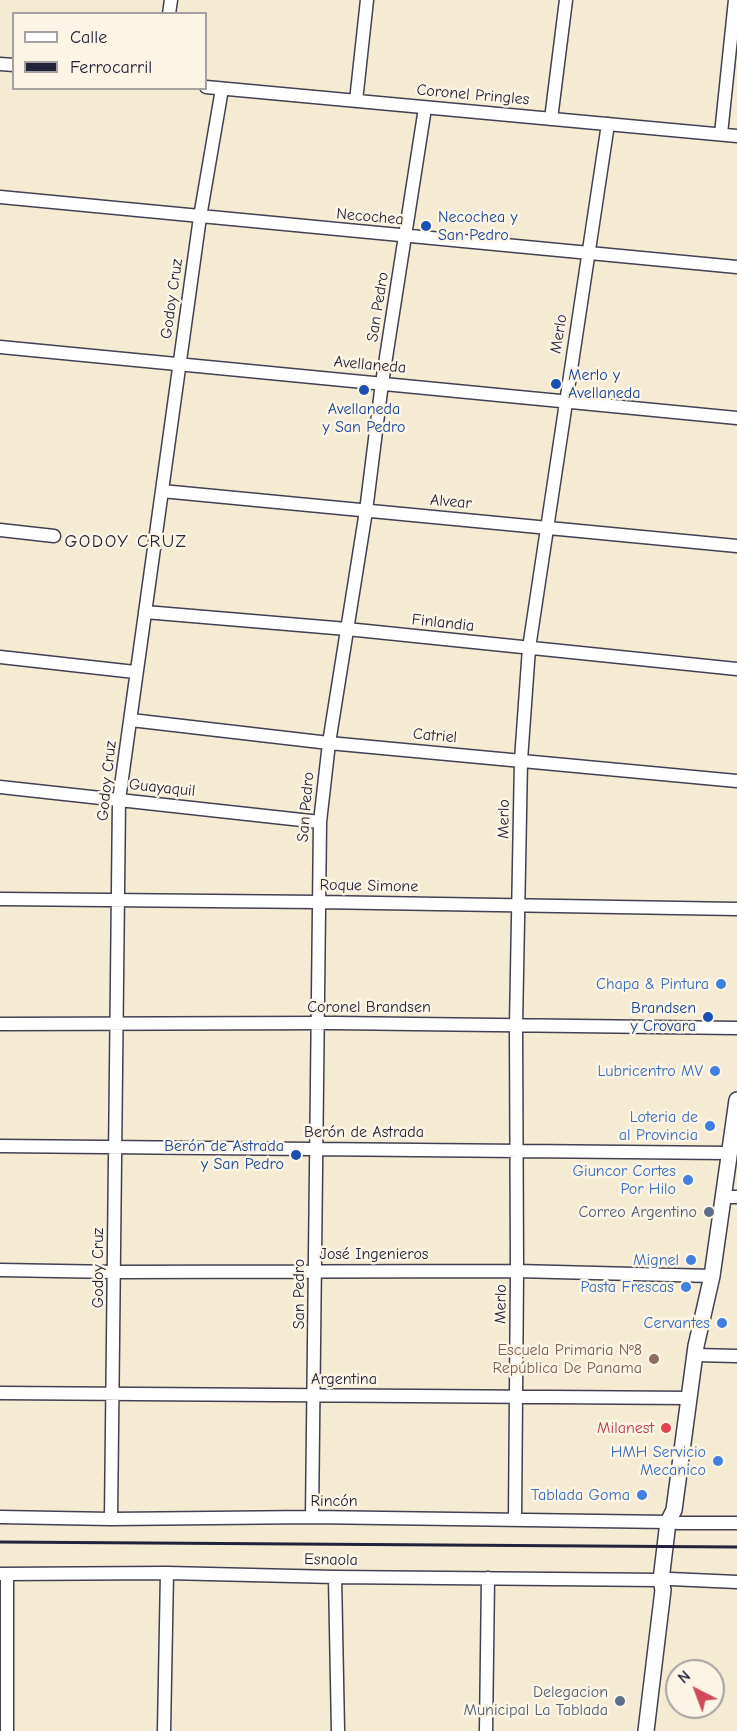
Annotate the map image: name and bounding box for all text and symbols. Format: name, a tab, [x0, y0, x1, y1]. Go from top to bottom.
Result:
legend	[12, 12, 207, 90]
text: Calle	[70, 27, 107, 48]
text: Ferrocarril	[70, 57, 152, 78]
street label: Coronel Pringles	[416, 81, 530, 109]
street label: Necochea	[336, 205, 404, 229]
place label: Necochea y San Pedro	[438, 207, 518, 245]
marker: Necochea y San Pedro	[419, 219, 433, 233]
street label: Godoy Cruz	[157, 258, 187, 340]
street label: San Pedro	[363, 271, 393, 343]
street label: Merlo	[546, 313, 572, 355]
street label: Avellaneda	[333, 352, 407, 378]
place label: Merlo y Avellaneda	[568, 365, 641, 403]
marker: Merlo y Avellaneda	[549, 377, 563, 391]
marker: Avellaneda y San Pedro	[357, 383, 371, 397]
place label: Avellaneda y San Pedro	[322, 399, 406, 437]
street label: Alvear	[429, 491, 473, 513]
district label: GODOY CRUZ	[64, 531, 188, 553]
street label: Finlandia	[411, 610, 475, 636]
street label: Catriel	[412, 725, 458, 747]
street label: Godoy Cruz	[93, 740, 121, 822]
street label: San Pedro	[293, 771, 319, 843]
street label: Guayaquil	[128, 775, 196, 801]
street label: Merlo	[494, 799, 514, 839]
street label: Roque Simone	[320, 876, 418, 896]
place label: Chapa & Pintura	[596, 974, 709, 994]
marker: Chapa & Pintura	[714, 977, 728, 991]
street label: Coronel Brandsen	[307, 997, 431, 1017]
place label: Brandsen y Crovara	[630, 998, 696, 1036]
marker: Brandsen y Crovara	[701, 1010, 715, 1024]
place label: Lubricentro MV	[597, 1061, 703, 1081]
marker: Lubricentro MV	[708, 1064, 722, 1078]
place label: Loteria de al Provincia	[619, 1107, 698, 1145]
marker: Loteria de al Provincia	[703, 1119, 717, 1133]
street label: Berón de Astrada	[304, 1122, 424, 1142]
place label: Berón de Astrada y San Pedro	[164, 1136, 284, 1174]
marker: Berón de Astrada y San Pedro	[289, 1148, 303, 1162]
place label: Giuncor Cortes Por Hilo	[573, 1161, 676, 1199]
marker: Giuncor Cortes Por Hilo	[681, 1173, 695, 1187]
place label: Correo Argentino	[578, 1202, 697, 1222]
marker: Correo Argentino	[702, 1205, 716, 1219]
street label: Godoy Cruz	[88, 1228, 108, 1308]
street label: José Ingenieros	[320, 1244, 428, 1264]
place label: Mignel	[633, 1250, 679, 1270]
marker: Mignel	[684, 1253, 698, 1267]
street label: San Pedro	[289, 1259, 309, 1329]
place label: Pasta Frescas	[581, 1277, 674, 1297]
marker: Pasta Frescas	[679, 1280, 693, 1294]
street label: Merlo	[491, 1284, 511, 1324]
place label: Cervantes	[644, 1313, 710, 1333]
marker: Cervantes	[715, 1316, 729, 1330]
place label: Escuela Primaria Nº8 República De Panama	[492, 1340, 642, 1378]
marker: Escuela Primaria Nº8 República De Panama	[647, 1352, 661, 1366]
street label: Argentina	[311, 1369, 377, 1389]
place label: Milanest	[597, 1418, 654, 1438]
marker: Milanest	[659, 1421, 673, 1435]
place label: HMH Servicio Mecanico	[611, 1442, 706, 1480]
marker: HMH Servicio Mecanico	[711, 1454, 725, 1468]
place label: Tablada Goma	[531, 1485, 630, 1505]
marker: Tablada Goma	[635, 1488, 649, 1502]
street label: Rincón	[310, 1491, 358, 1511]
street label: Esnaola	[304, 1550, 358, 1570]
north arrow	[665, 1659, 725, 1719]
text: N	[674, 1667, 694, 1687]
place label: Delegacion Municipal La Tablada	[463, 1682, 608, 1720]
marker: Delegacion Municipal La Tablada	[613, 1694, 627, 1708]

